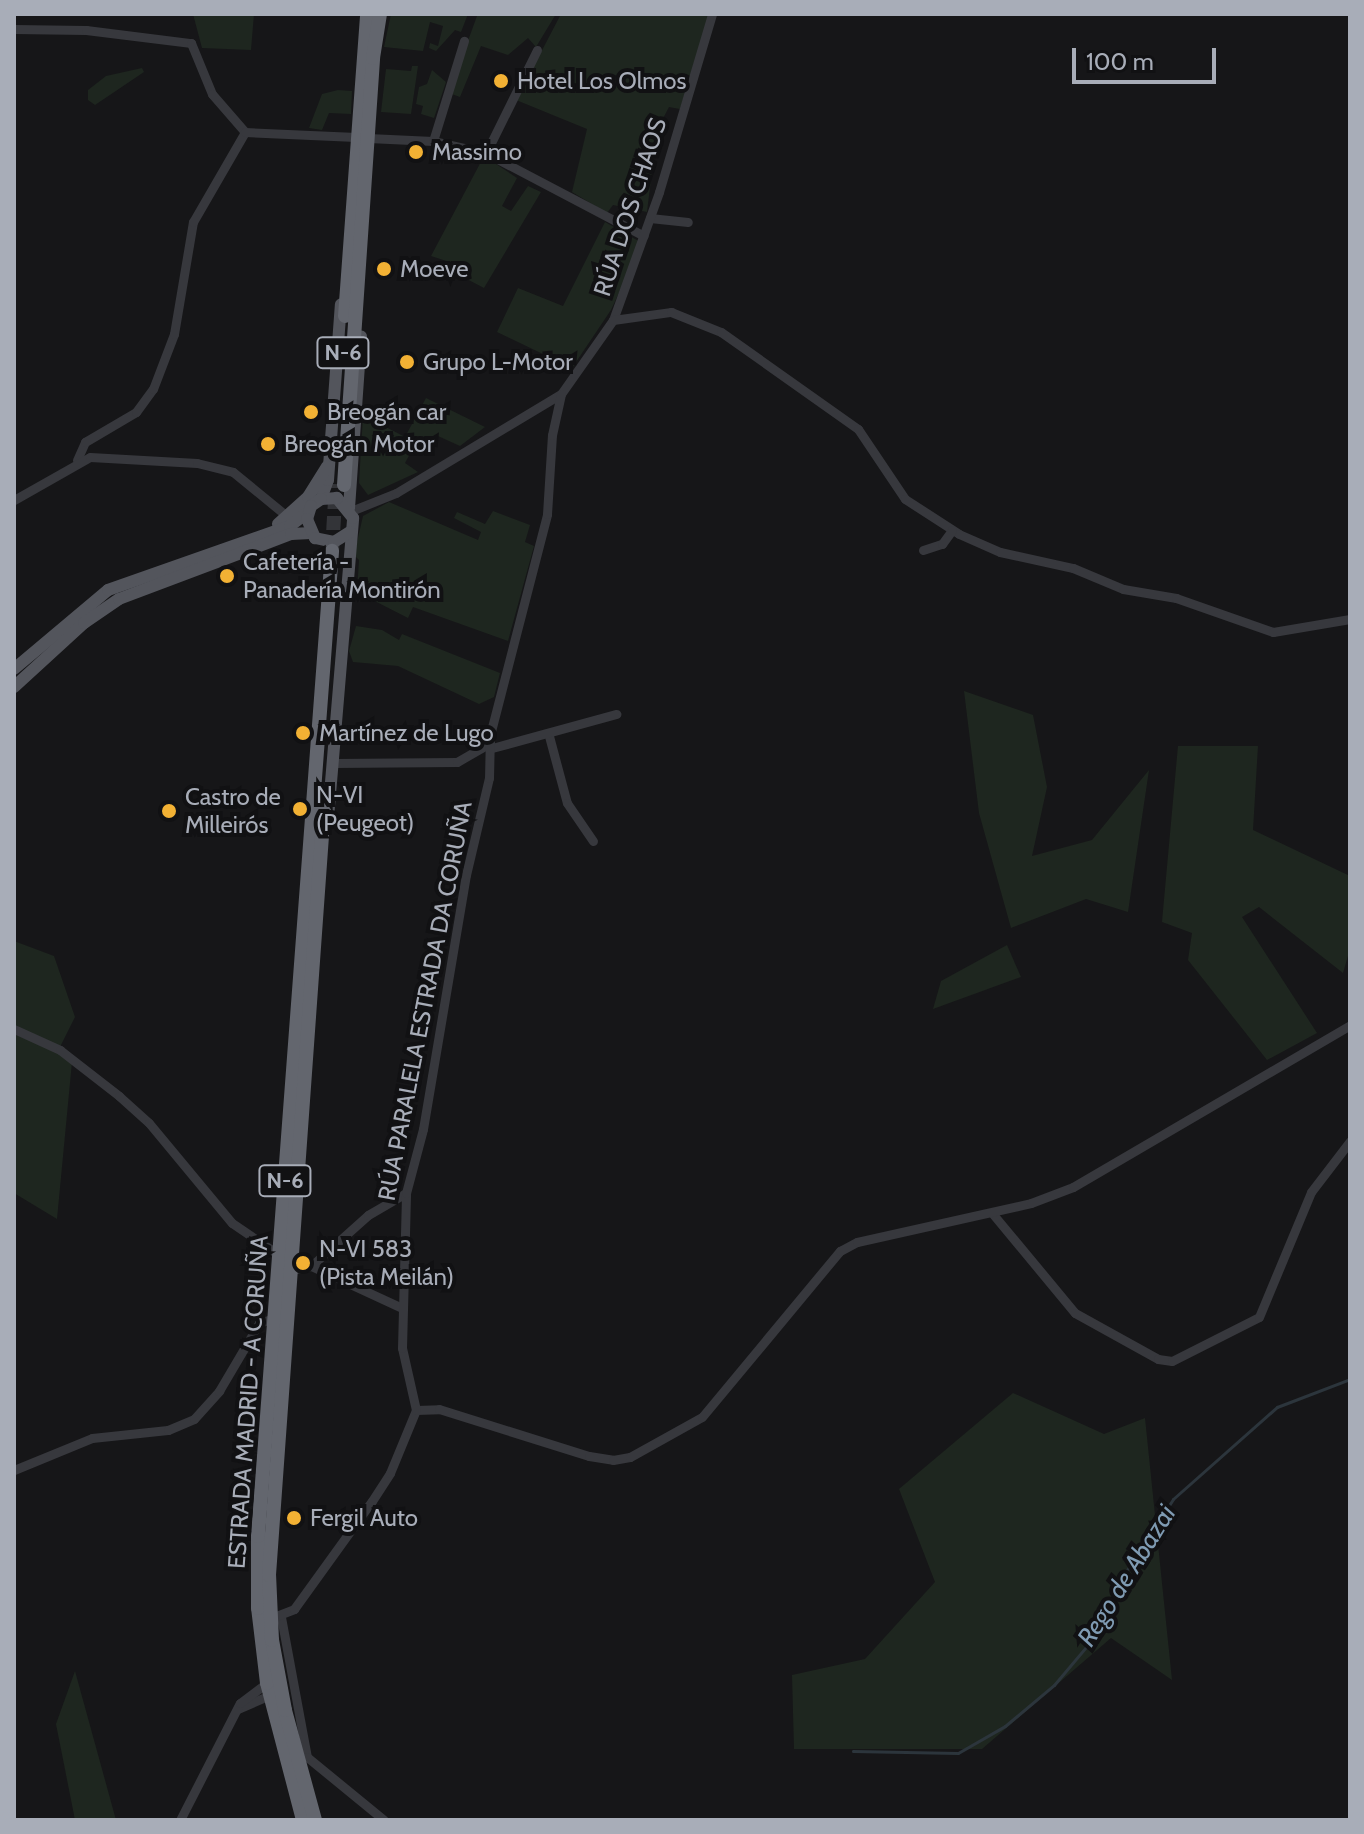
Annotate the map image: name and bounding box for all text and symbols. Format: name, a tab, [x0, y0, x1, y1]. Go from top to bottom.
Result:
scale bar	[1076, 32, 1220, 82]
text: 100 m	[1086, 47, 1154, 76]
place label: Hotel Los Olmos	[517, 67, 686, 95]
marker: Hotel Los Olmos	[492, 72, 510, 90]
street label: RÚA DOS CHAOS	[588, 114, 672, 300]
place label: Massimo	[432, 138, 522, 166]
marker: Massimo	[407, 143, 425, 161]
place label: Moeve	[400, 255, 468, 283]
marker: Moeve	[375, 260, 393, 278]
road number: N-6	[315, 335, 371, 371]
place label: Grupo L-Motor	[423, 348, 573, 376]
marker: Grupo L-Motor	[398, 353, 416, 371]
place label: Breogán car	[327, 398, 446, 426]
marker: Breogán car	[302, 403, 320, 421]
place label: Breogán Motor	[284, 430, 434, 458]
marker: Breogán Motor	[259, 435, 277, 453]
place label: Cafetería - Panadería Montirón	[243, 548, 441, 604]
marker: Cafetería - Panadería Montirón	[218, 567, 236, 585]
place label: Martínez de Lugo	[319, 719, 494, 747]
marker: Martínez de Lugo	[294, 724, 312, 742]
place label: N-VI (Peugeot)	[316, 781, 414, 837]
place label: Castro de Milleirós	[185, 783, 281, 839]
street label: RÚA PARALELA ESTRADA DA CORUÑA	[372, 799, 478, 1203]
marker: N-VI (Peugeot)	[291, 800, 309, 818]
marker: Castro de Milleirós	[160, 802, 178, 820]
road number: N-6	[257, 1163, 313, 1199]
street label: ESTRADA MADRID - A CORUÑA	[222, 1234, 274, 1570]
place label: N-VI 583 (Pista Meilán)	[319, 1235, 454, 1291]
marker: N-VI 583 (Pista Meilán)	[294, 1254, 312, 1272]
water label: Rego de Abazai	[1071, 1500, 1183, 1652]
place label: Fergil Auto	[310, 1504, 418, 1532]
marker: Fergil Auto	[285, 1509, 303, 1527]

